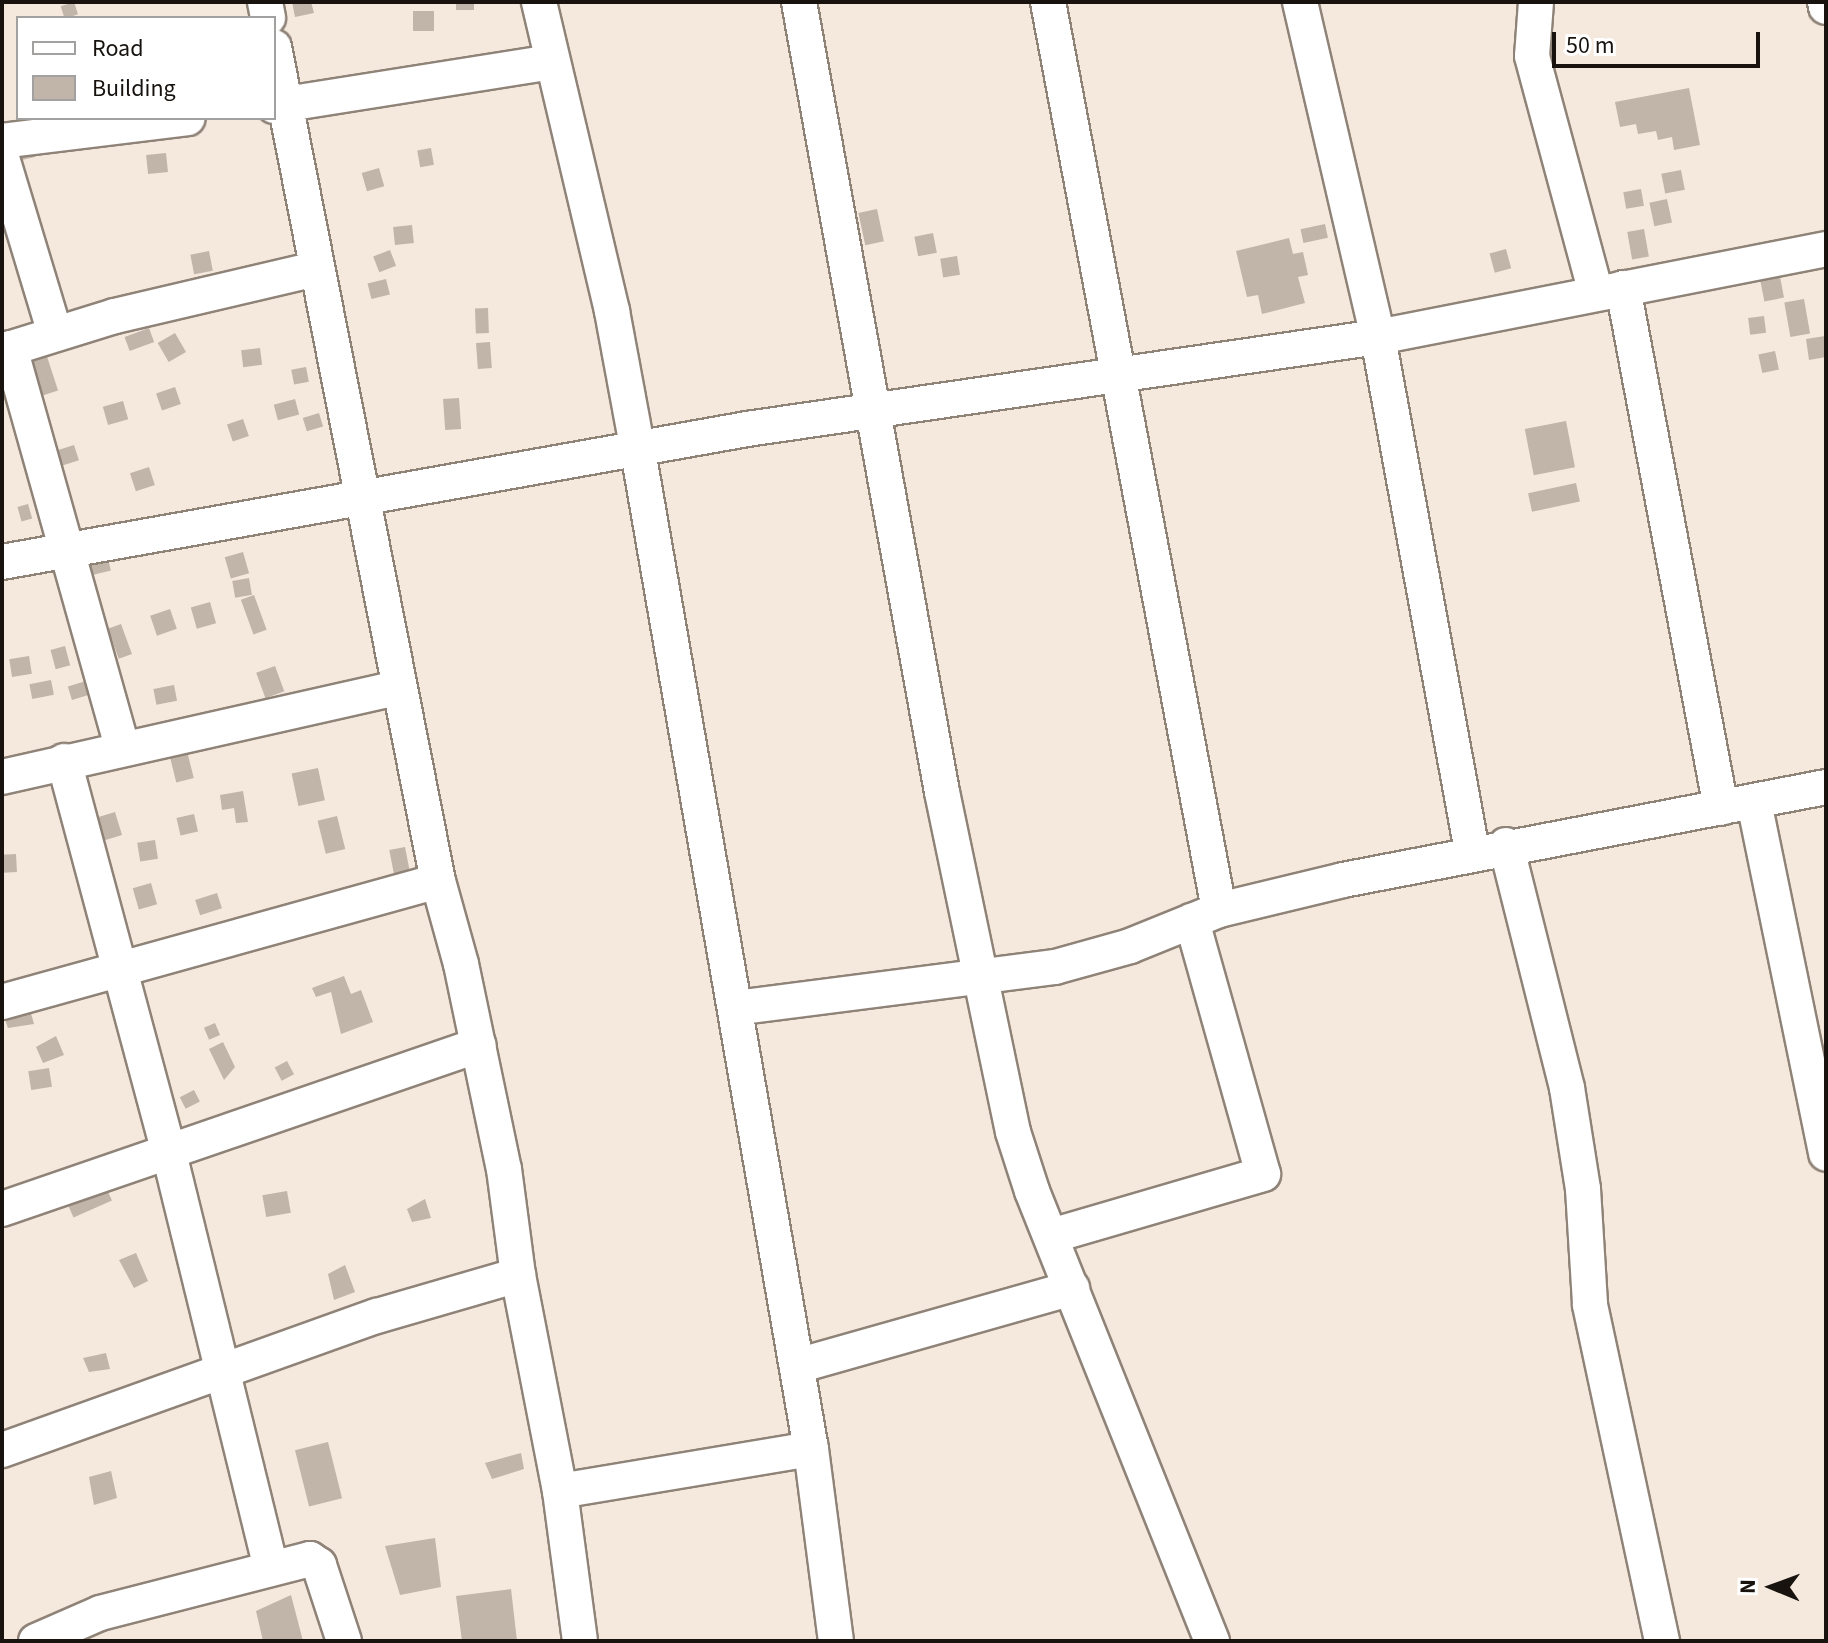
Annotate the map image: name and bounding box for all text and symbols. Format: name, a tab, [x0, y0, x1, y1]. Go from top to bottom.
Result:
legend	[16, 16, 276, 120]
scale bar	[1556, 16, 1764, 66]
text: 50 m	[1566, 28, 1615, 63]
text: Road	[92, 31, 144, 66]
text: Building	[92, 71, 176, 106]
north arrow	[1732, 1547, 1812, 1627]
text: N	[1732, 1579, 1764, 1594]

